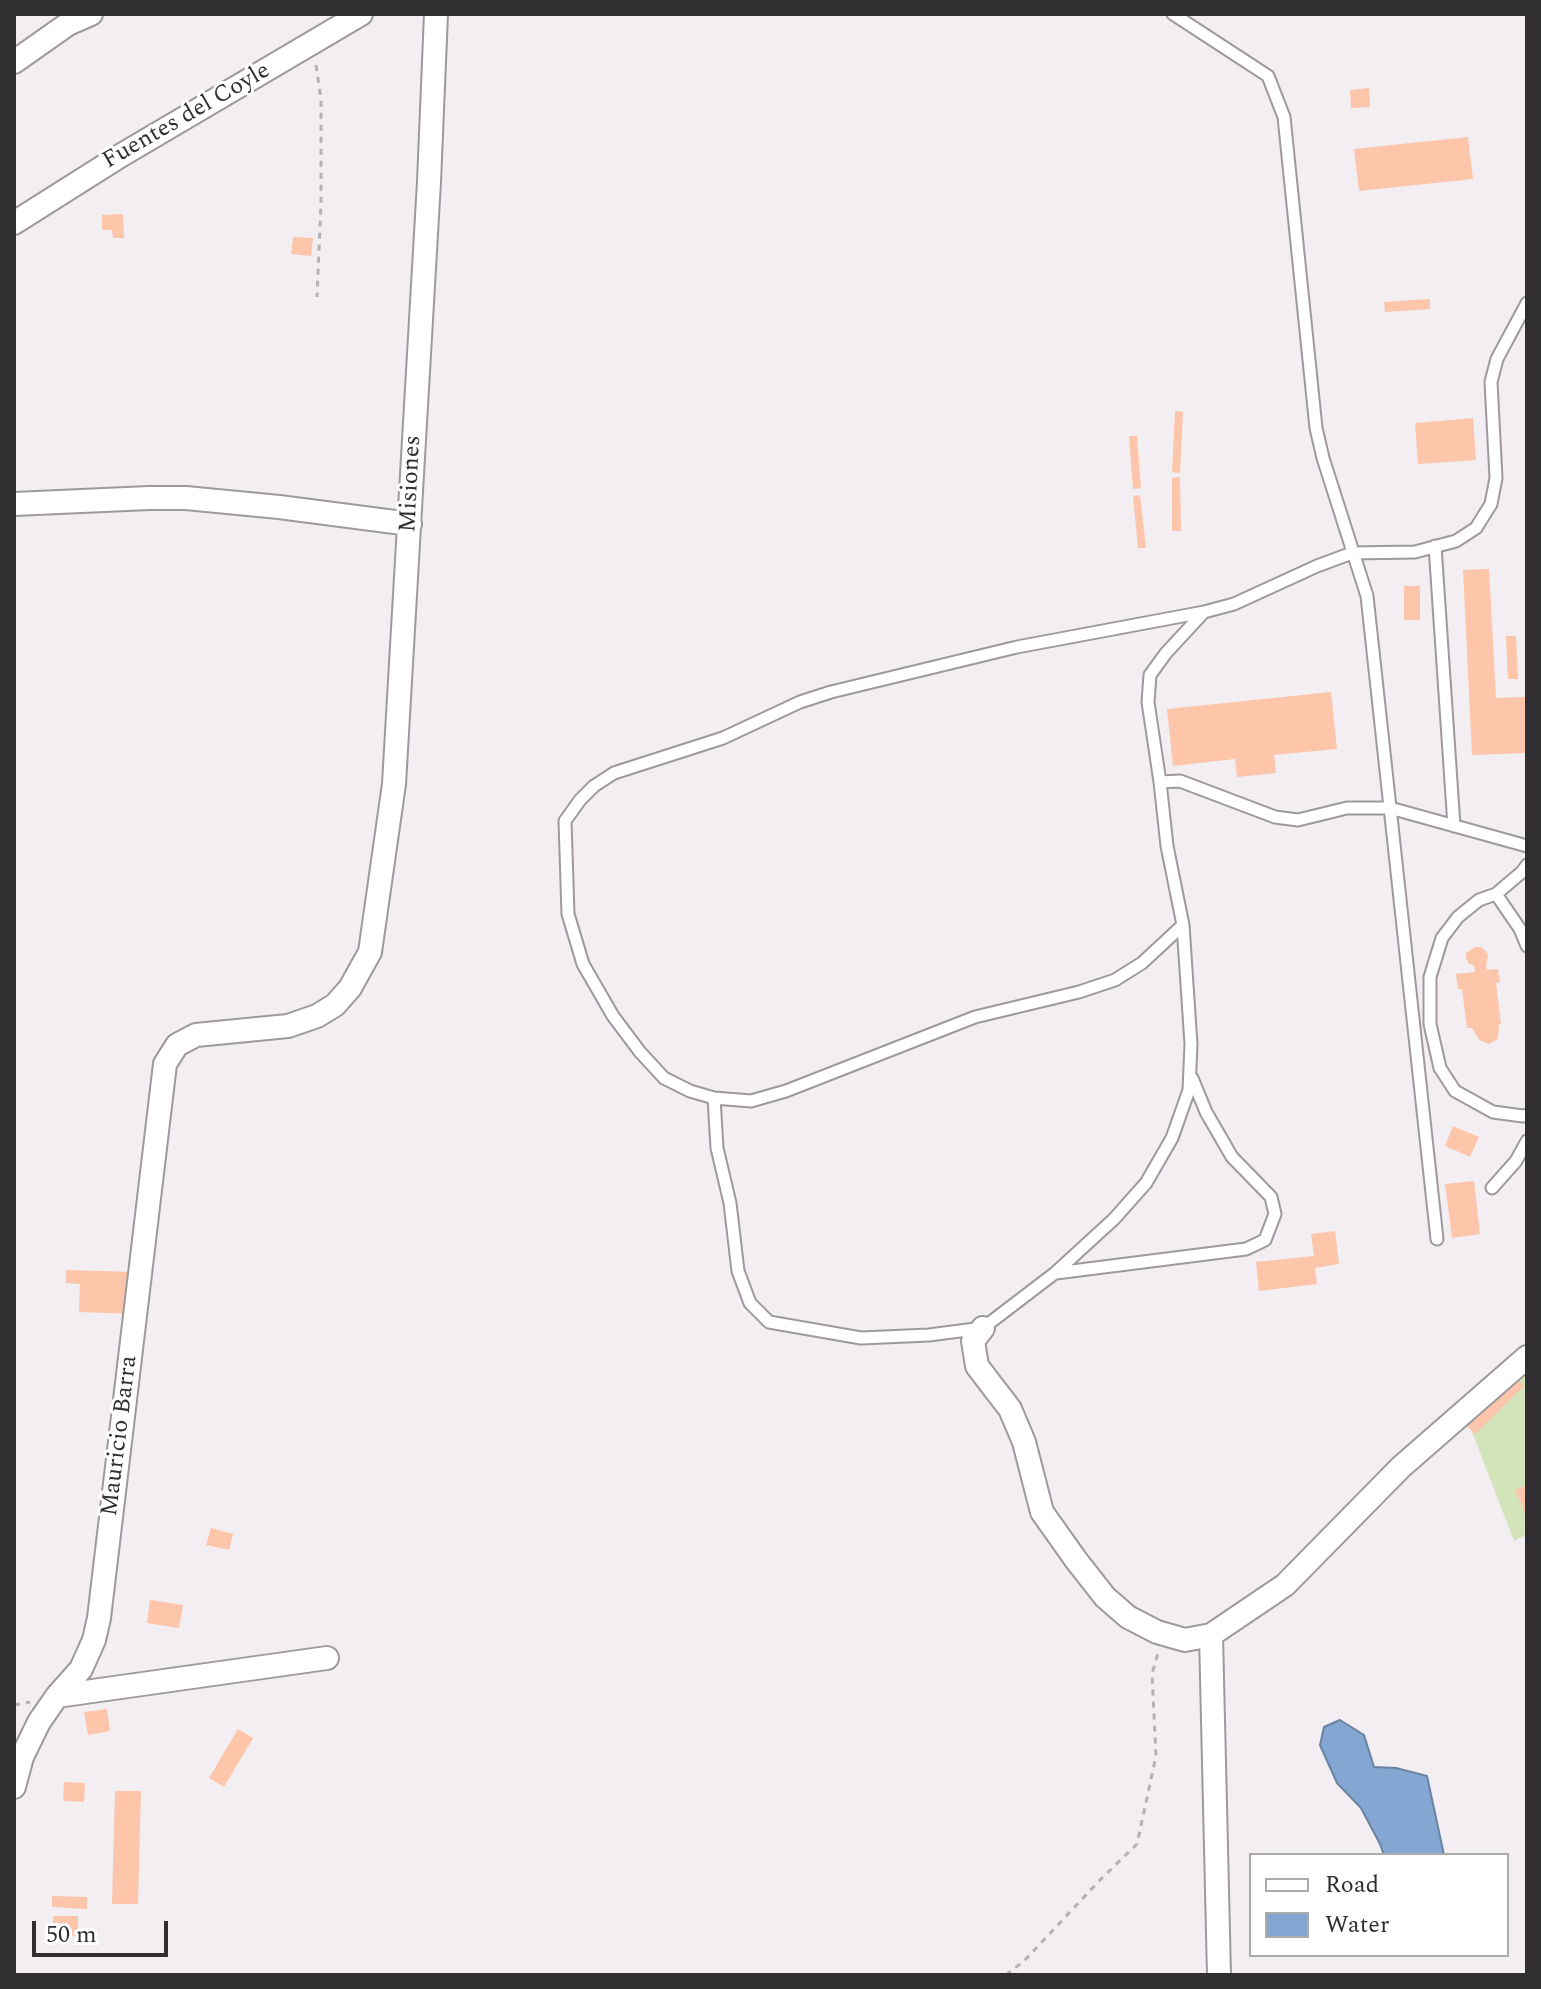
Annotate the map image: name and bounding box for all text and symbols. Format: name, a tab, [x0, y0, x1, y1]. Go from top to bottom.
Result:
street label: Fuentes del Coyle	[98, 57, 276, 177]
street label: Misiones	[395, 435, 429, 533]
street label: Mauricio Barra	[97, 1354, 145, 1518]
legend	[1249, 1853, 1509, 1957]
text: Road	[1325, 1867, 1379, 1903]
scale bar	[36, 1905, 172, 1955]
text: Water	[1325, 1907, 1389, 1943]
text: 50 m	[46, 1917, 97, 1953]

